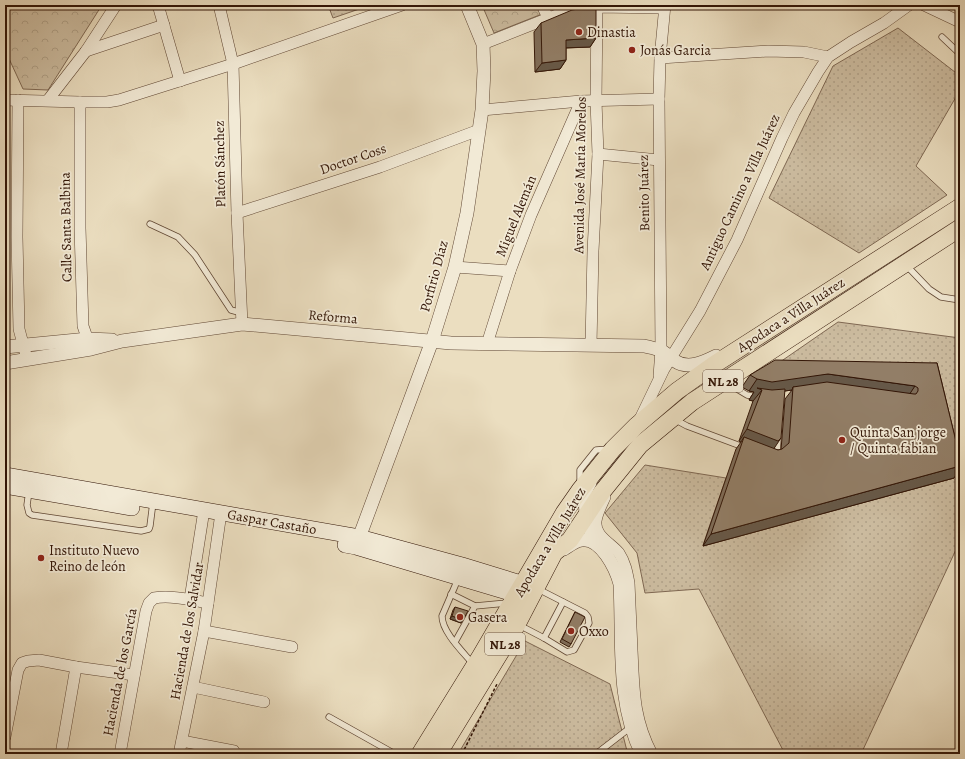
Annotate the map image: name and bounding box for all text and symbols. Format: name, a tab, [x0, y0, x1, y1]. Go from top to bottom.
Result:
place label: Dinastia	[587, 23, 636, 42]
marker: Dinastia	[574, 27, 584, 37]
place label: Jonás Garcia	[640, 41, 711, 60]
marker: Jonás Garcia	[627, 45, 637, 55]
street label: Avenida José María Morelos	[569, 96, 591, 255]
street label: Antiguo Camino a Villa Juárez	[695, 111, 785, 274]
street label: Platón Sánchez	[210, 120, 230, 208]
street label: Doctor Coss	[317, 139, 389, 179]
street label: Benito Juárez	[634, 155, 654, 231]
street label: Calle Santa Balbina	[56, 171, 76, 282]
street label: Miguel Alemán	[491, 172, 541, 260]
street label: Porfirio Díaz	[415, 238, 453, 314]
street label: Apodaca a Villa Juárez	[733, 273, 849, 358]
street label: Reforma	[308, 305, 359, 329]
road number: NL 28	[703, 370, 743, 392]
place label: Quinta San jorge / Quinta fabian	[850, 423, 946, 458]
marker: Quinta San jorge / Quinta fabian	[837, 435, 847, 445]
street label: Apodaca a Villa Juárez	[509, 484, 590, 601]
street label: Gaspar Castaño	[226, 505, 318, 539]
place label: Instituto Nuevo Reino de león	[49, 541, 139, 576]
marker: Instituto Nuevo Reino de león	[36, 553, 46, 563]
street label: Hacienda de los Salvidar	[166, 560, 209, 701]
street label: Hacienda de los García	[98, 606, 142, 738]
place label: Gasera	[468, 608, 508, 627]
marker: Gasera	[455, 612, 465, 622]
place label: Oxxo	[579, 622, 609, 641]
marker: Oxxo	[566, 626, 576, 636]
road number: NL 28	[485, 633, 525, 655]

